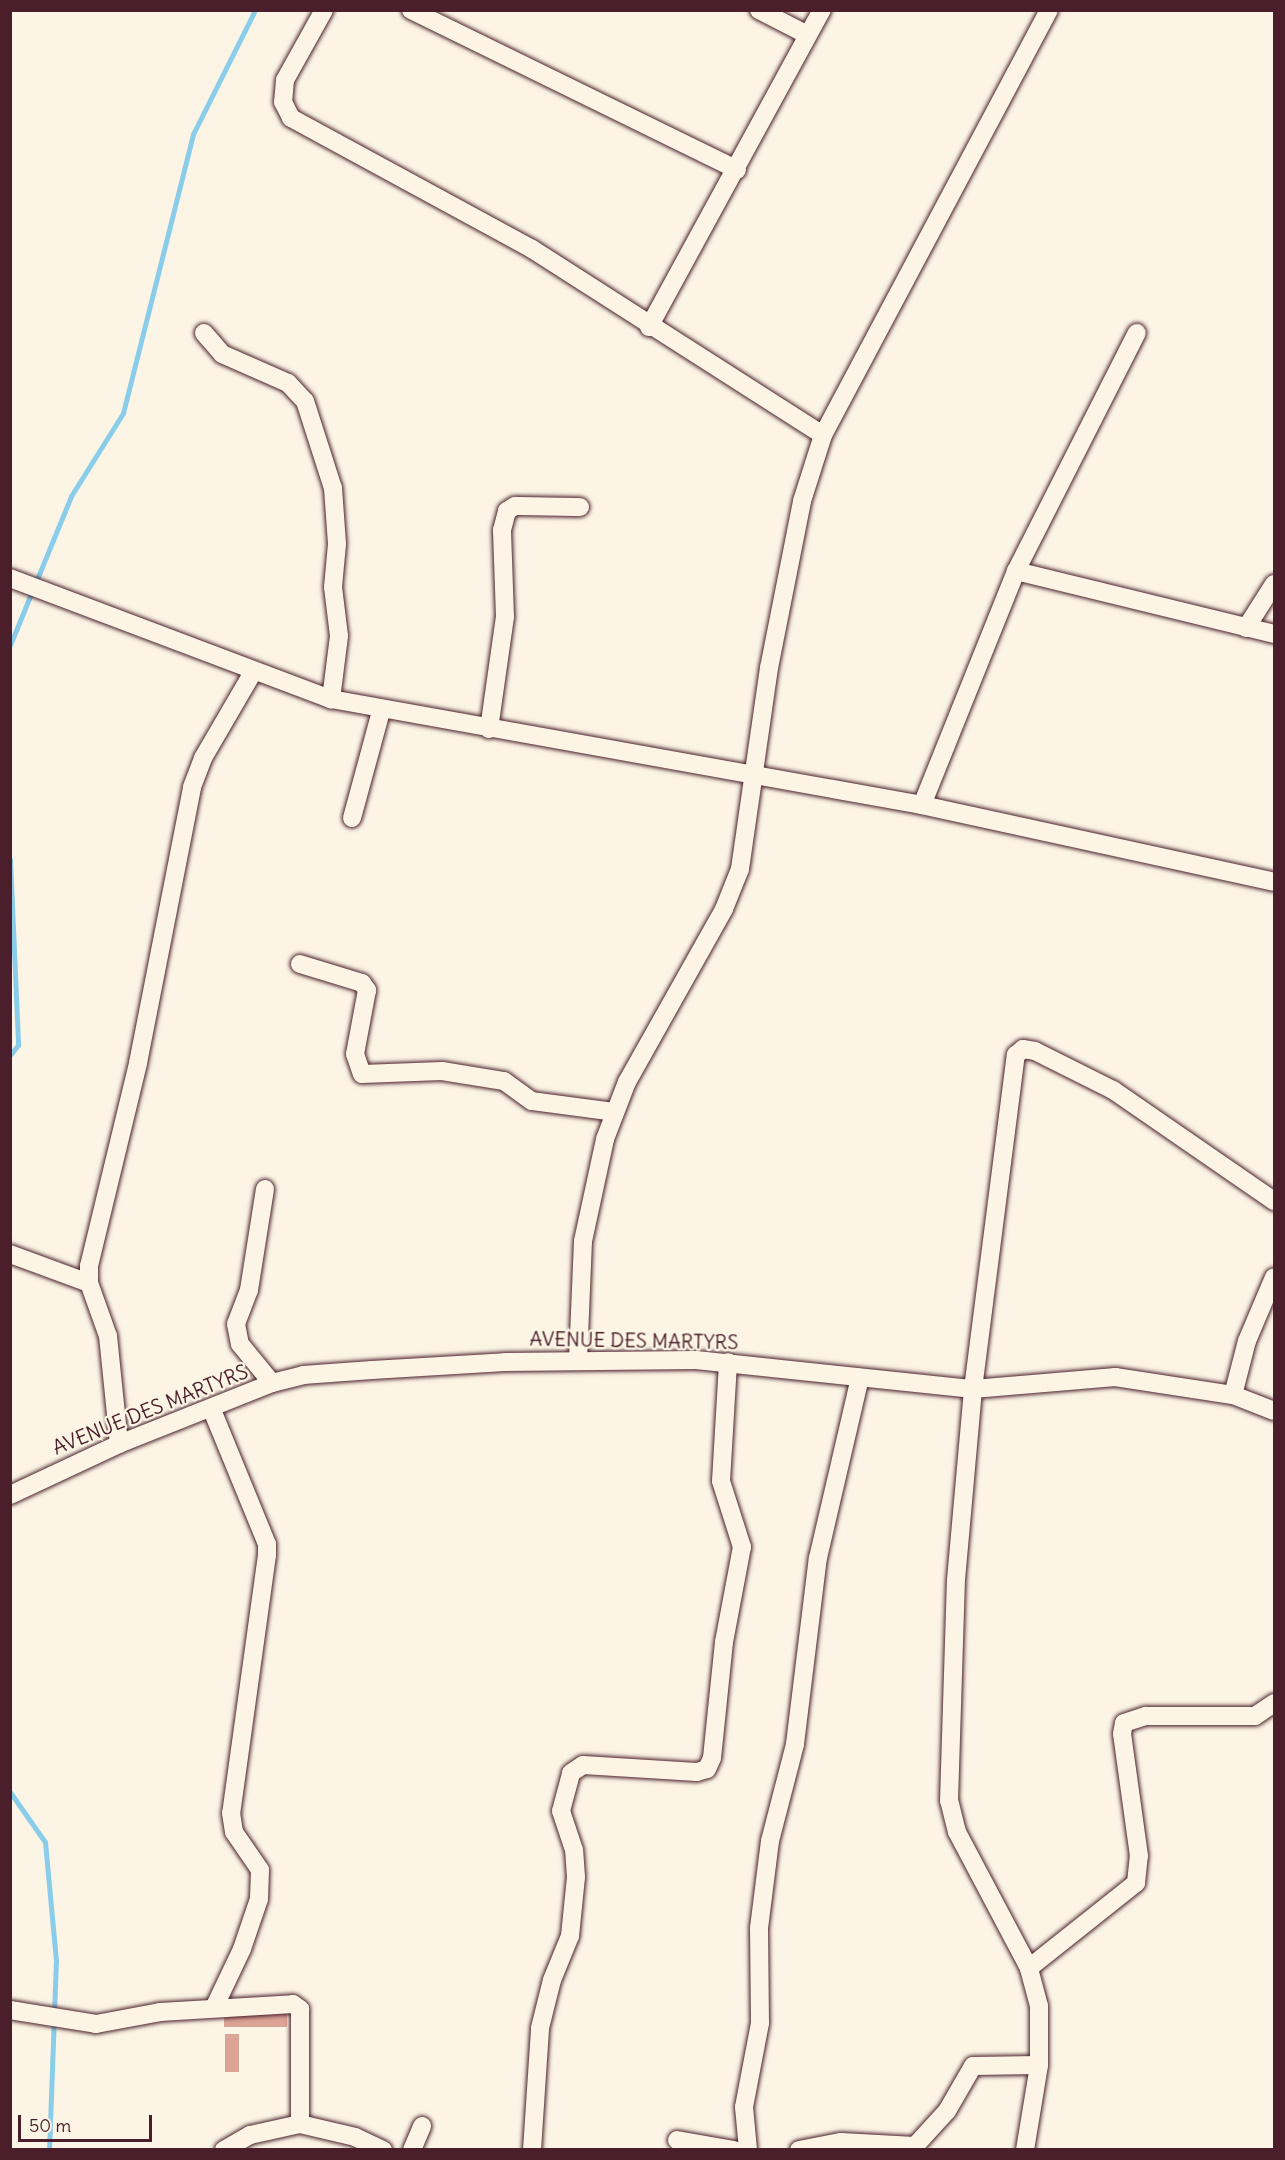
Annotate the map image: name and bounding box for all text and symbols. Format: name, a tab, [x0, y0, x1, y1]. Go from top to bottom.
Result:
street label: AVENUE DES MARTYRS	[529, 1326, 739, 1354]
street label: AVENUE DES MARTYRS	[49, 1359, 251, 1459]
scale bar	[21, 2103, 154, 2141]
text: 50 m	[29, 2114, 71, 2137]

